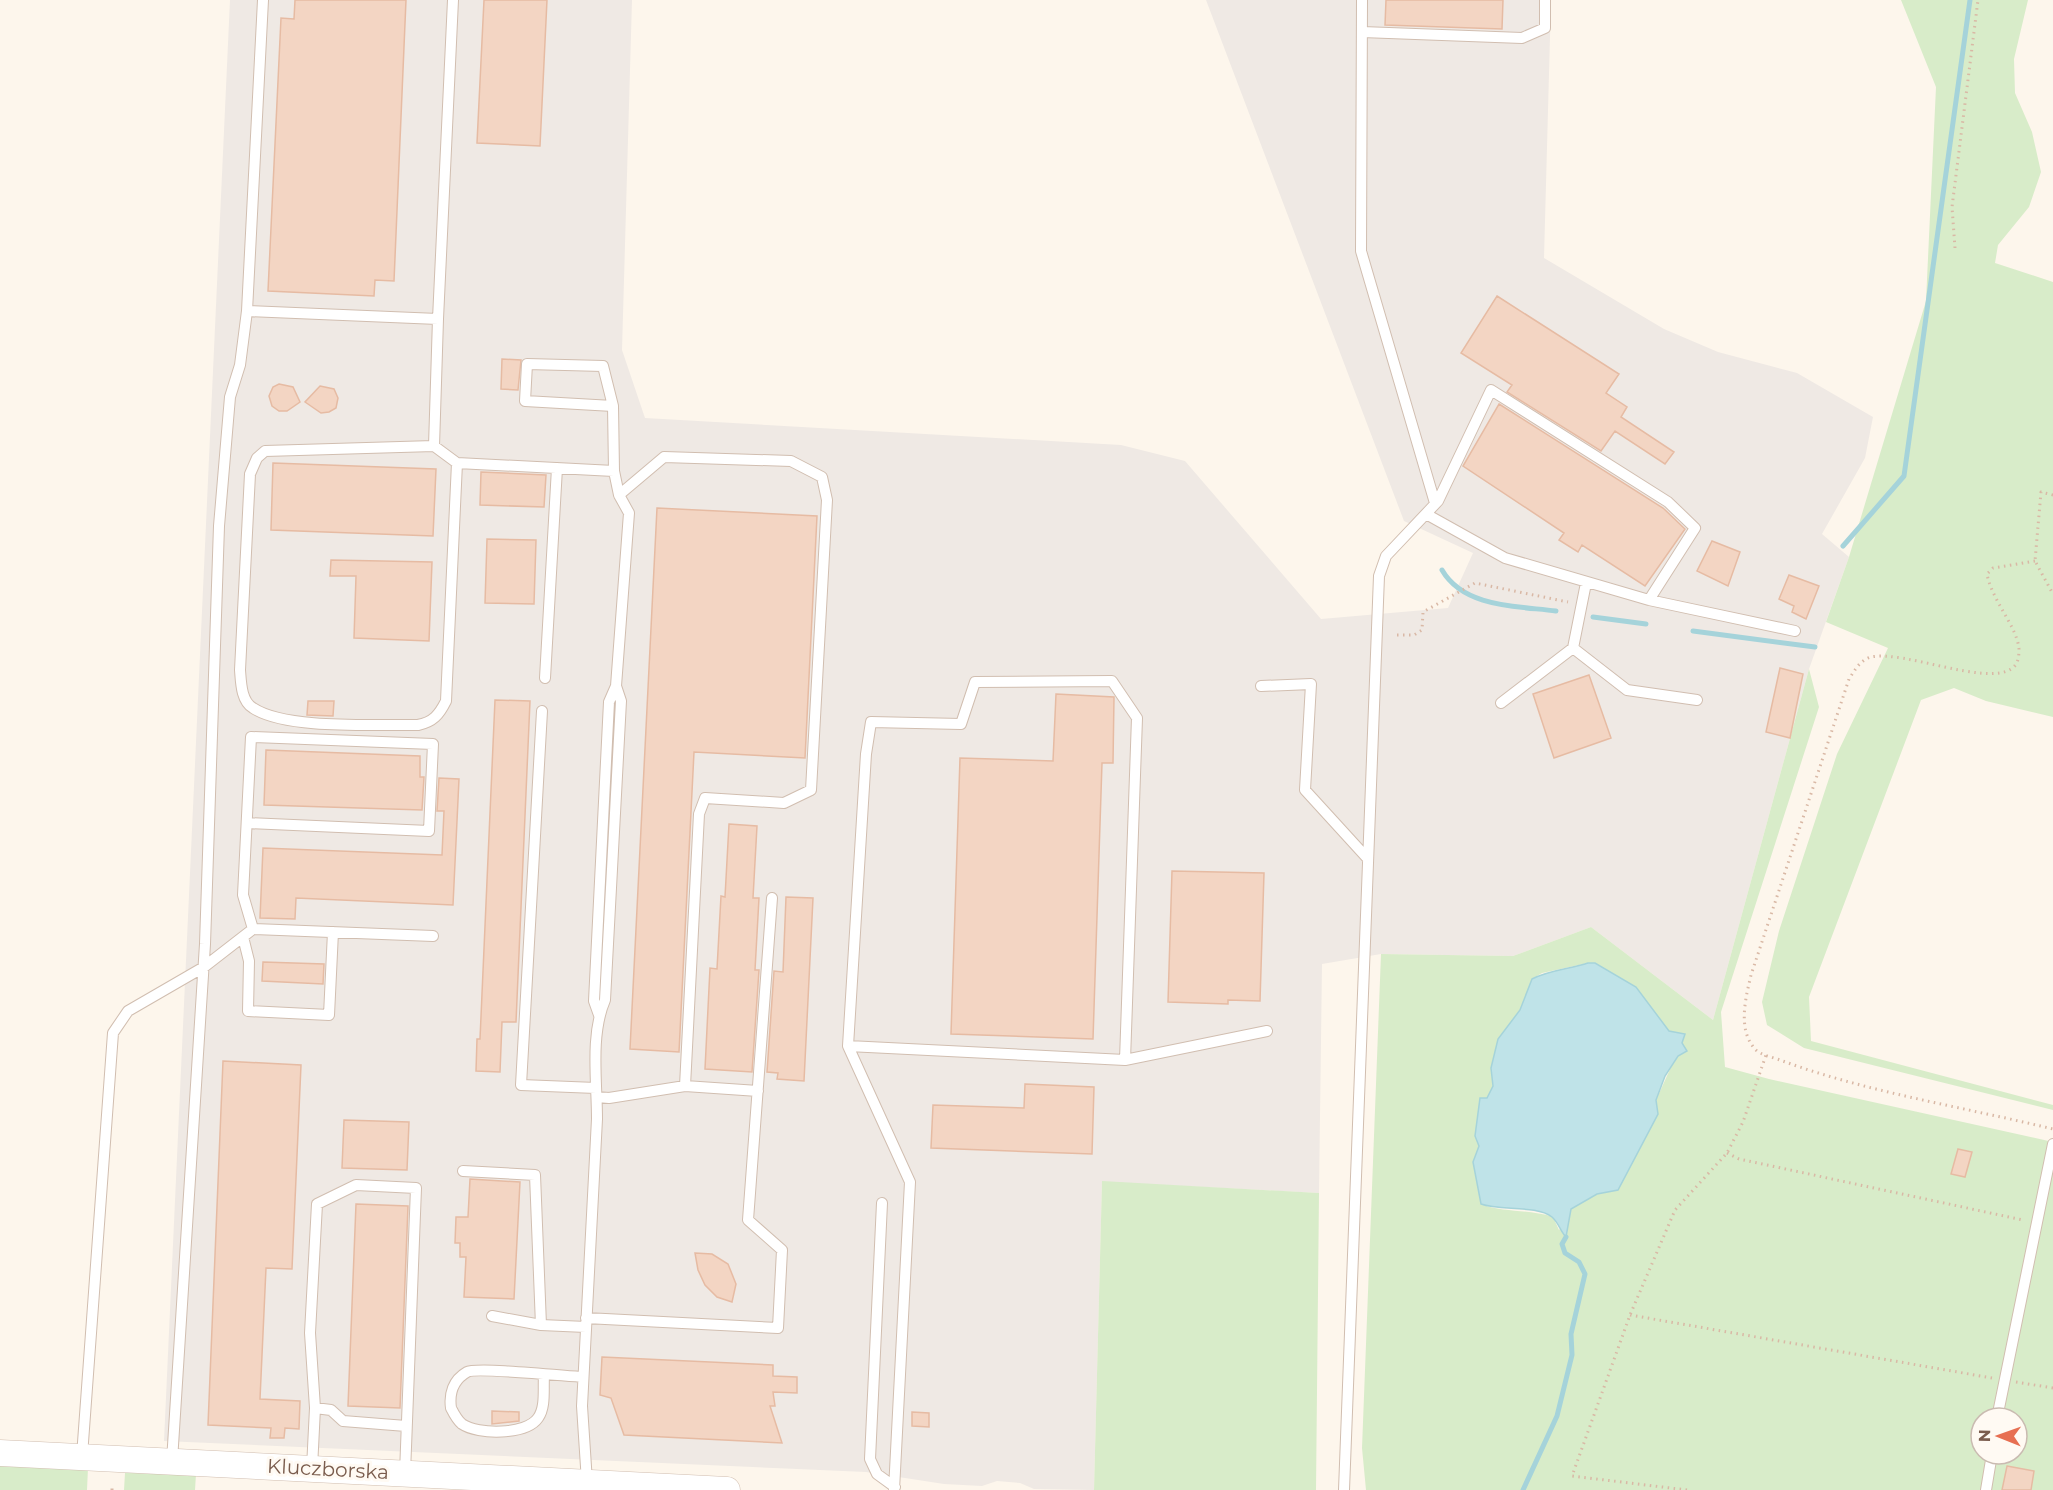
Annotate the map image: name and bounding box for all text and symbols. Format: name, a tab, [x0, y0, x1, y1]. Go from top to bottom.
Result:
north arrow	[1969, 1406, 2029, 1466]
text: N	[1975, 1429, 1994, 1442]
street label: Kluczborska	[267, 1454, 389, 1484]

